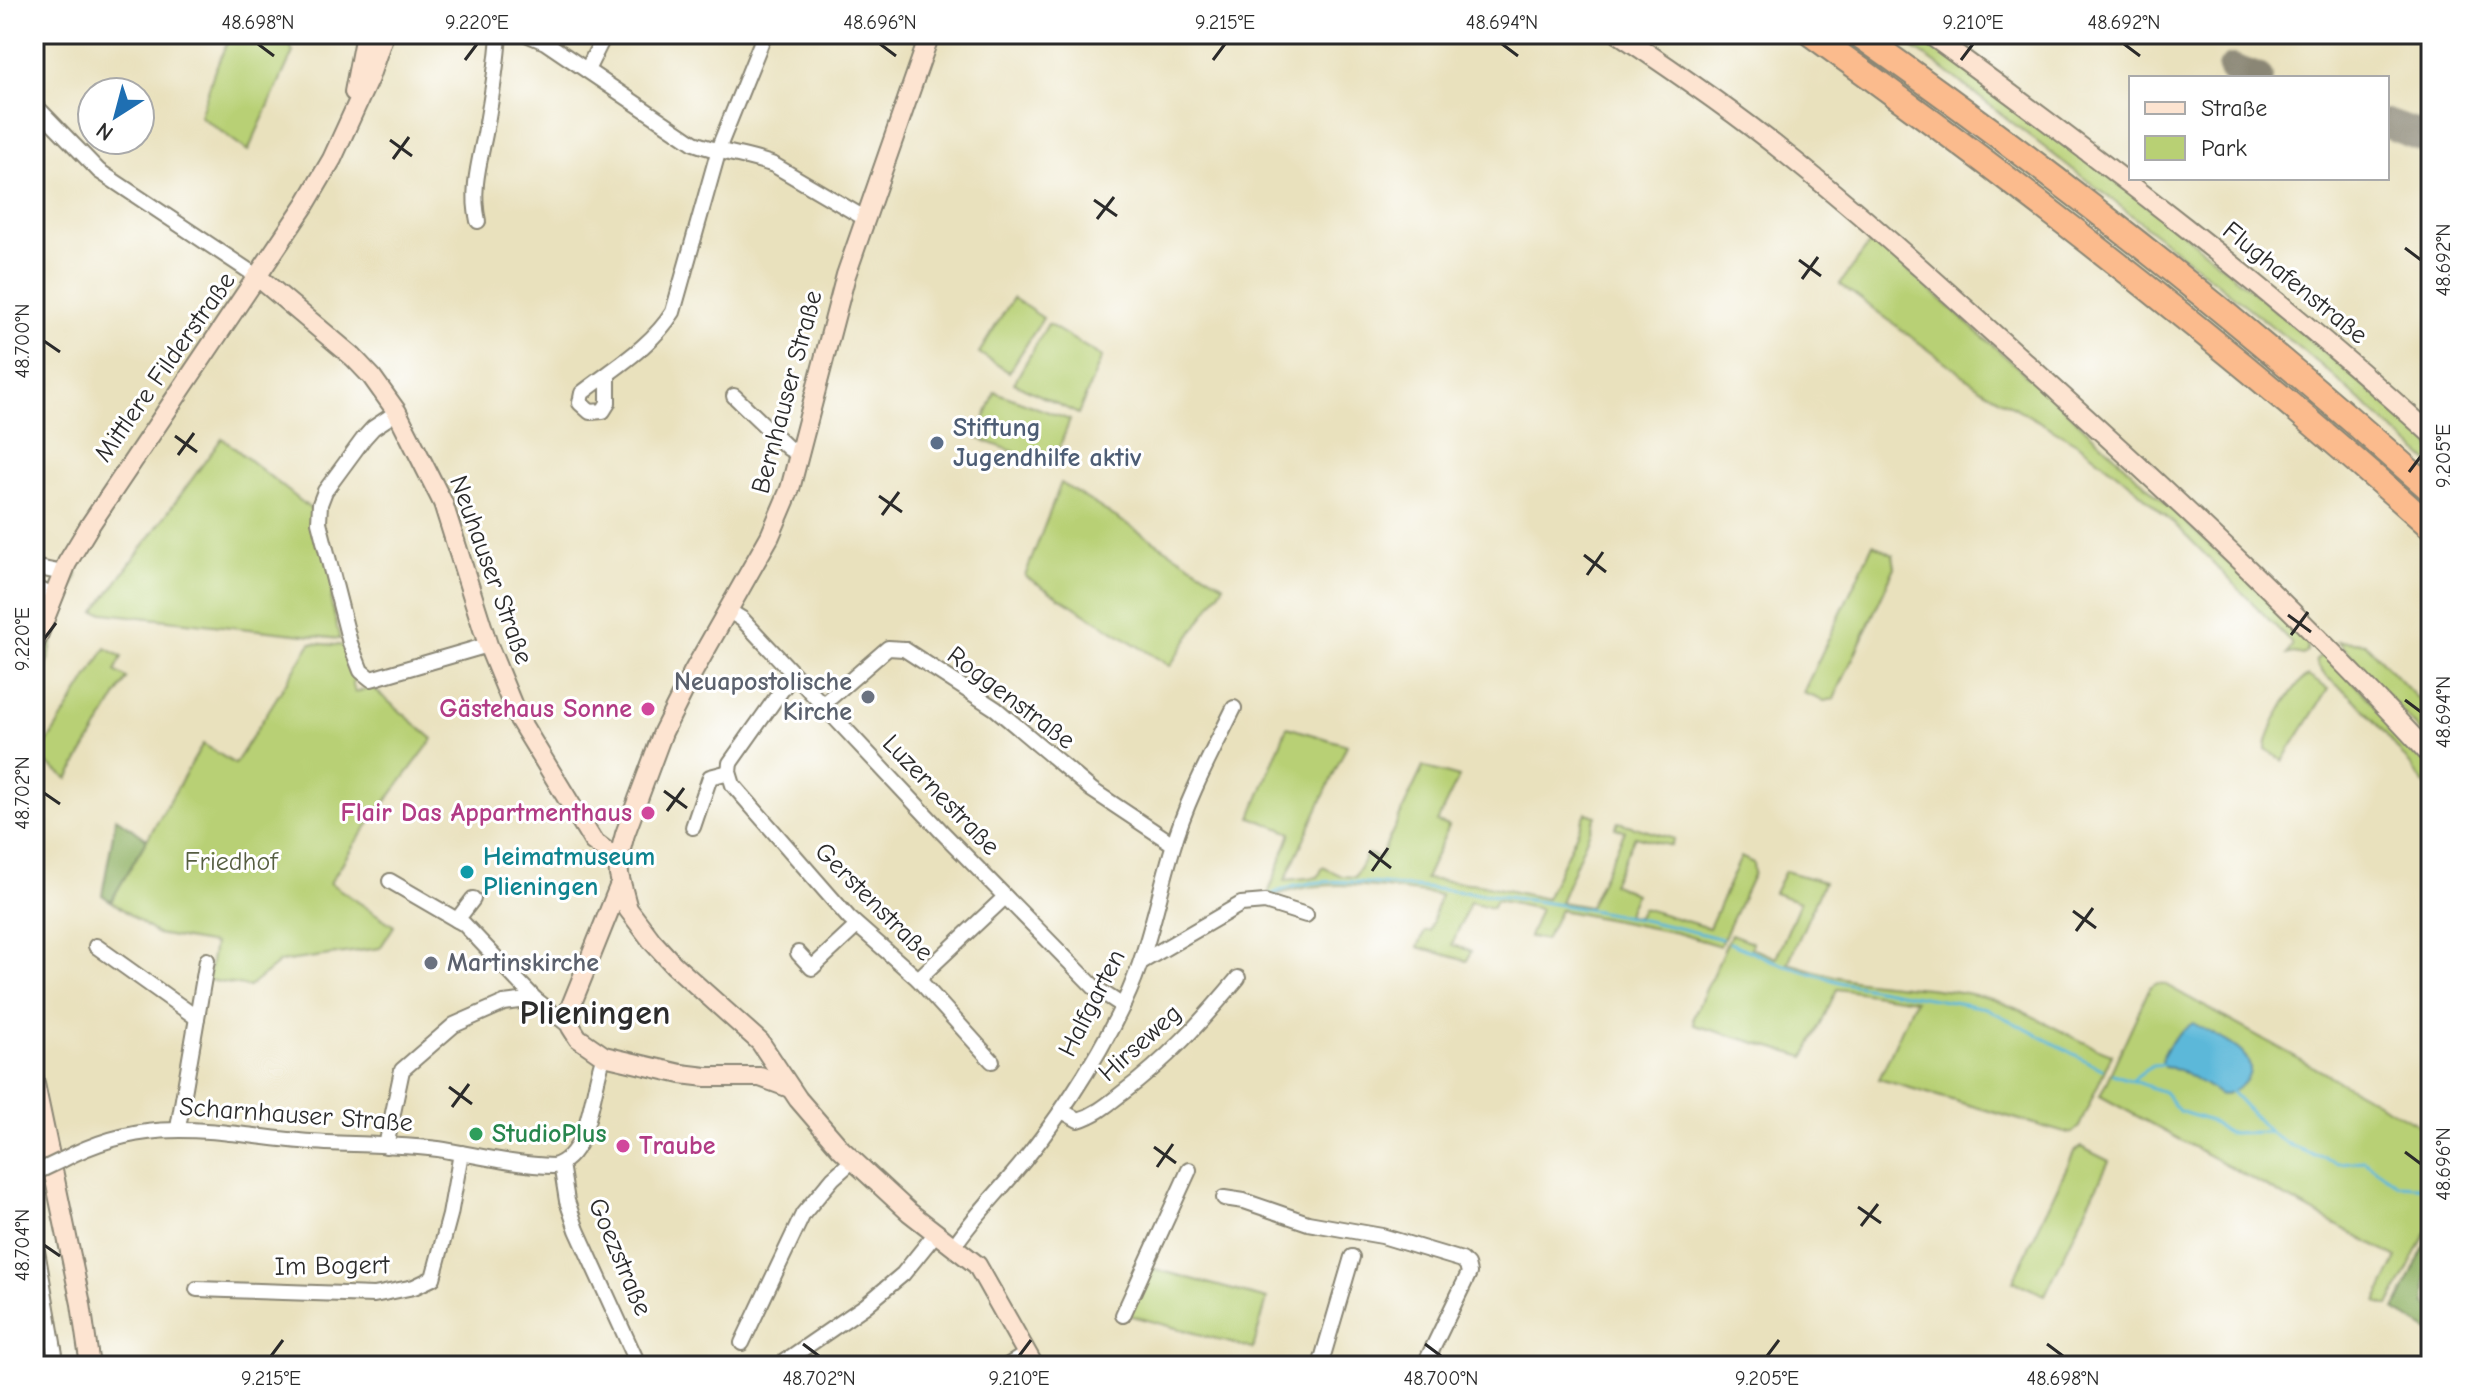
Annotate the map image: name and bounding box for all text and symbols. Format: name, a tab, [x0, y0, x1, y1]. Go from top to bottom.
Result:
text: 48.698°N	[222, 11, 294, 34]
text: 9.220°E	[445, 11, 509, 34]
text: 48.696°N	[843, 11, 917, 34]
text: 9.215°E	[1195, 11, 1255, 34]
text: 48.694°N	[1466, 11, 1538, 34]
text: 9.210°E	[1942, 11, 2004, 34]
text: 48.692°N	[2087, 11, 2161, 34]
north arrow	[76, 76, 156, 156]
legend	[2129, 76, 2389, 180]
text: Straße	[2201, 94, 2267, 122]
text: N	[91, 117, 118, 146]
text: Park	[2201, 134, 2247, 162]
street label: Flughafenstraße	[2217, 215, 2373, 351]
text: 48.692°N	[2432, 223, 2455, 297]
street label: Mittlere Filderstraße	[88, 266, 242, 468]
street label: Bernhauser Straße	[745, 287, 829, 497]
text: 48.700°N	[11, 304, 34, 378]
place label: Stiftung Jugendhilfe aktiv	[953, 413, 1141, 473]
text: 9.205°E	[2432, 424, 2455, 488]
marker: Stiftung Jugendhilfe aktiv	[928, 434, 946, 452]
street label: Neuhauser Straße	[443, 472, 539, 668]
text: 9.220°E	[11, 607, 34, 671]
street label: Roggenstraße	[941, 640, 1081, 756]
place label: Neuapostolische Kirche	[674, 667, 852, 727]
text: 48.694°N	[2432, 676, 2455, 748]
marker: Neuapostolische Kirche	[859, 688, 877, 706]
place label: Gästehaus Sonne	[439, 694, 632, 724]
marker: Gästehaus Sonne	[639, 700, 657, 718]
street label: Luzernestraße	[876, 729, 1006, 861]
text: 48.702°N	[11, 756, 34, 830]
place label: Flair Das Appartmenthaus	[341, 798, 632, 828]
marker: Flair Das Appartmenthaus	[639, 804, 657, 822]
street label: Gerstenstraße	[809, 837, 939, 967]
place label: Heimatmuseum Plieningen	[483, 842, 655, 902]
park label: Friedhof	[185, 847, 279, 877]
marker: Heimatmuseum Plieningen	[458, 863, 476, 881]
street label: Halfgarten	[1052, 944, 1132, 1062]
place label: Martinskirche	[447, 948, 599, 978]
marker: Martinskirche	[422, 954, 440, 972]
district label: Plieningen	[520, 993, 670, 1033]
street label: Hirseweg	[1093, 998, 1187, 1088]
street label: Scharnhauser Straße	[178, 1092, 414, 1138]
place label: StudioPlus	[492, 1119, 607, 1149]
marker: StudioPlus	[467, 1125, 485, 1143]
text: 48.696°N	[2432, 1127, 2455, 1201]
place label: Traube	[639, 1131, 716, 1161]
marker: Traube	[614, 1137, 632, 1155]
street label: Goezstraße	[582, 1194, 658, 1320]
text: 48.704°N	[11, 1209, 34, 1281]
street label: Im Bogert	[274, 1250, 391, 1282]
text: 9.215°E	[241, 1367, 301, 1390]
text: 48.702°N	[782, 1367, 856, 1390]
text: 9.210°E	[988, 1367, 1050, 1390]
text: 48.700°N	[1404, 1367, 1478, 1390]
text: 9.205°E	[1735, 1367, 1799, 1390]
text: 48.698°N	[2027, 1367, 2099, 1390]

